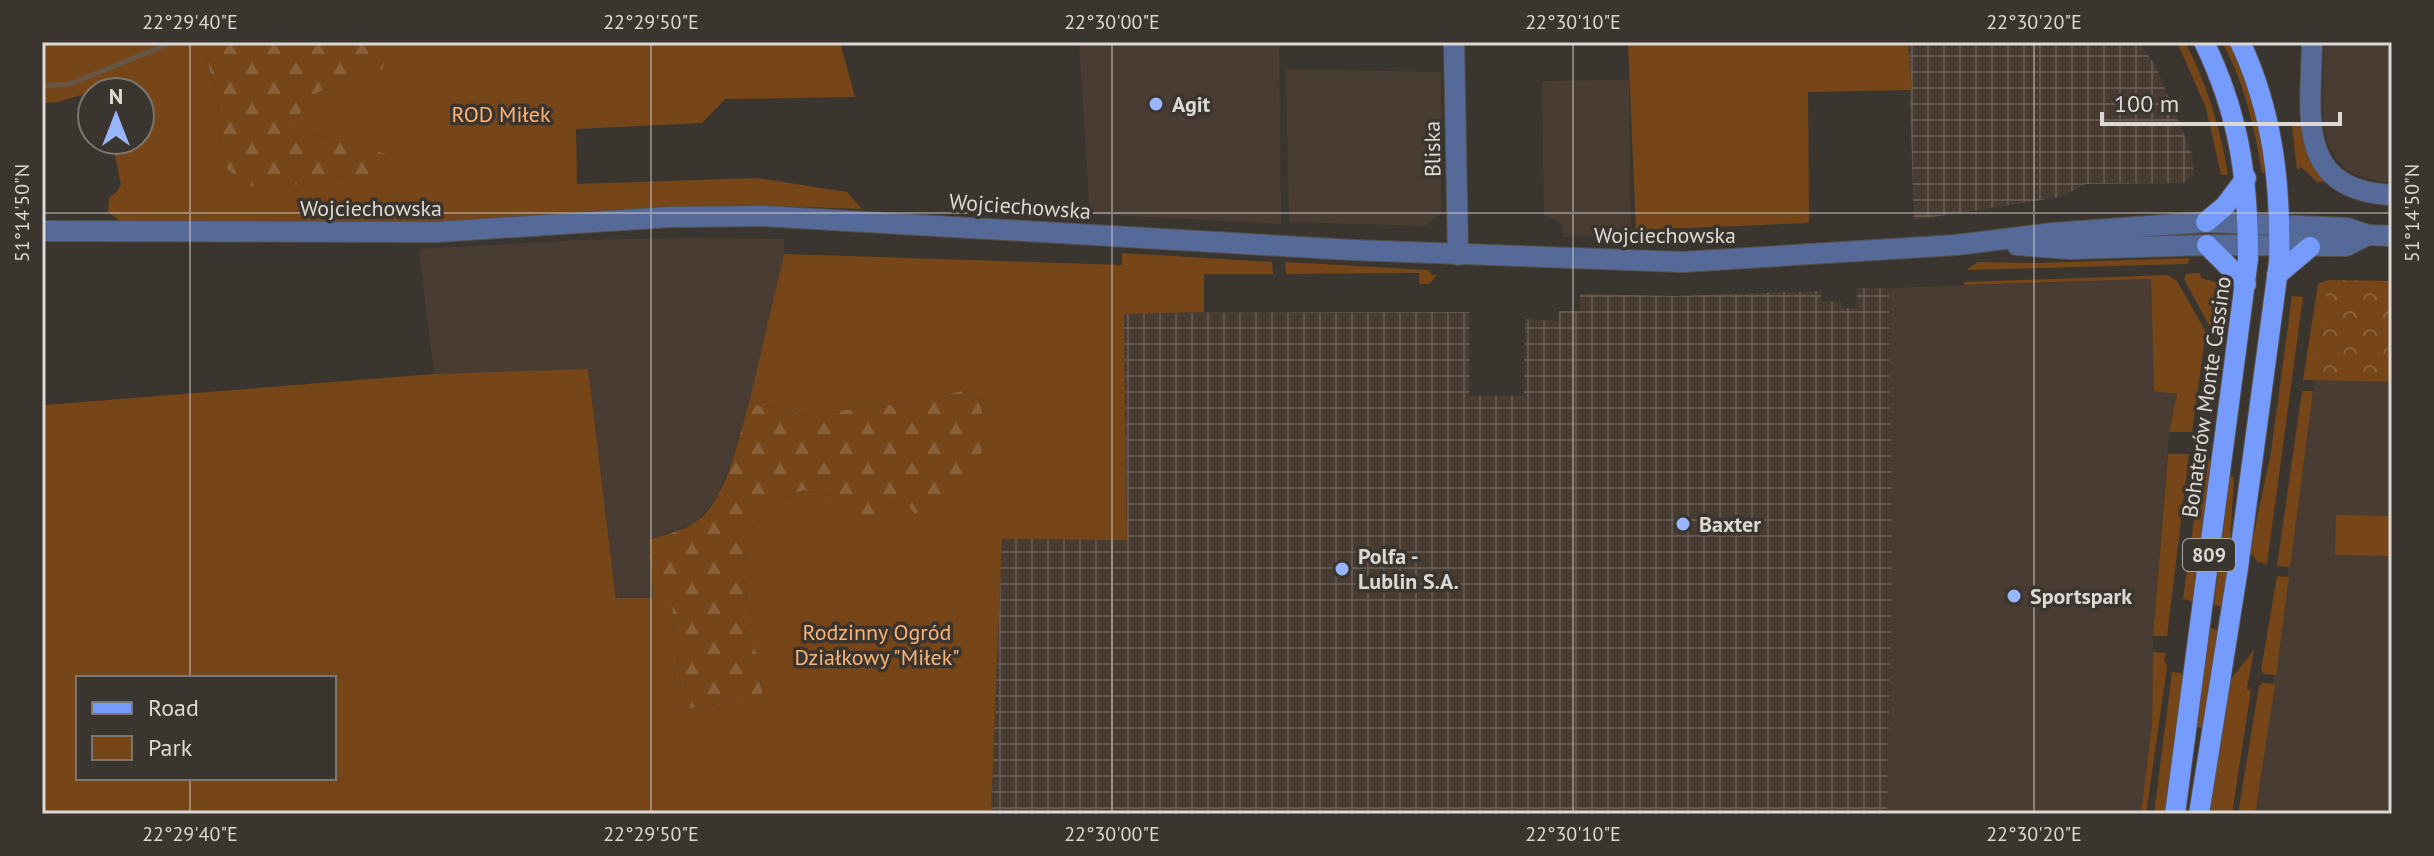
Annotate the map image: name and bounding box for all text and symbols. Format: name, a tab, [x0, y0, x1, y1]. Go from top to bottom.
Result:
text: 22°29'40"E	[142, 9, 238, 35]
text: 22°29'50"E	[603, 9, 699, 35]
text: 22°30'00"E	[1064, 9, 1160, 35]
text: 22°30'10"E	[1525, 9, 1621, 35]
text: 22°30'20"E	[1986, 9, 2082, 35]
north arrow	[76, 76, 156, 156]
scale bar	[2102, 76, 2340, 126]
text: N	[109, 82, 123, 110]
text: 100 m	[2114, 88, 2179, 119]
place label: Agit	[1172, 90, 1211, 118]
marker: Agit	[1147, 95, 1165, 113]
park label: ROD Miłek	[452, 100, 551, 128]
street label: Bliska	[1418, 121, 1446, 177]
text: 51°14'50"N	[9, 164, 35, 262]
text: 51°14'50"N	[2399, 164, 2425, 262]
street label: Wojciechowska	[948, 187, 1092, 225]
street label: Wojciechowska	[300, 194, 442, 222]
street label: Wojciechowska	[1594, 221, 1736, 249]
street label: Bohaterów Monte Cassino	[2175, 275, 2237, 519]
place label: Baxter	[1699, 510, 1761, 538]
marker: Baxter	[1674, 515, 1692, 533]
road number: 809	[2183, 539, 2235, 571]
place label: Polfa - Lublin S.A.	[1358, 542, 1459, 595]
marker: Polfa - Lublin S.A.	[1333, 560, 1351, 578]
place label: Sportspark	[2030, 582, 2132, 610]
marker: Sportspark	[2005, 587, 2023, 605]
park label: Rodzinny Ogród Działkowy "Miłek"	[794, 618, 960, 671]
legend	[76, 676, 336, 780]
text: Road	[148, 692, 199, 723]
text: Park	[148, 732, 193, 763]
text: 22°29'40"E	[142, 821, 238, 847]
text: 22°29'50"E	[603, 821, 699, 847]
text: 22°30'00"E	[1064, 821, 1160, 847]
text: 22°30'10"E	[1525, 821, 1621, 847]
text: 22°30'20"E	[1986, 821, 2082, 847]

